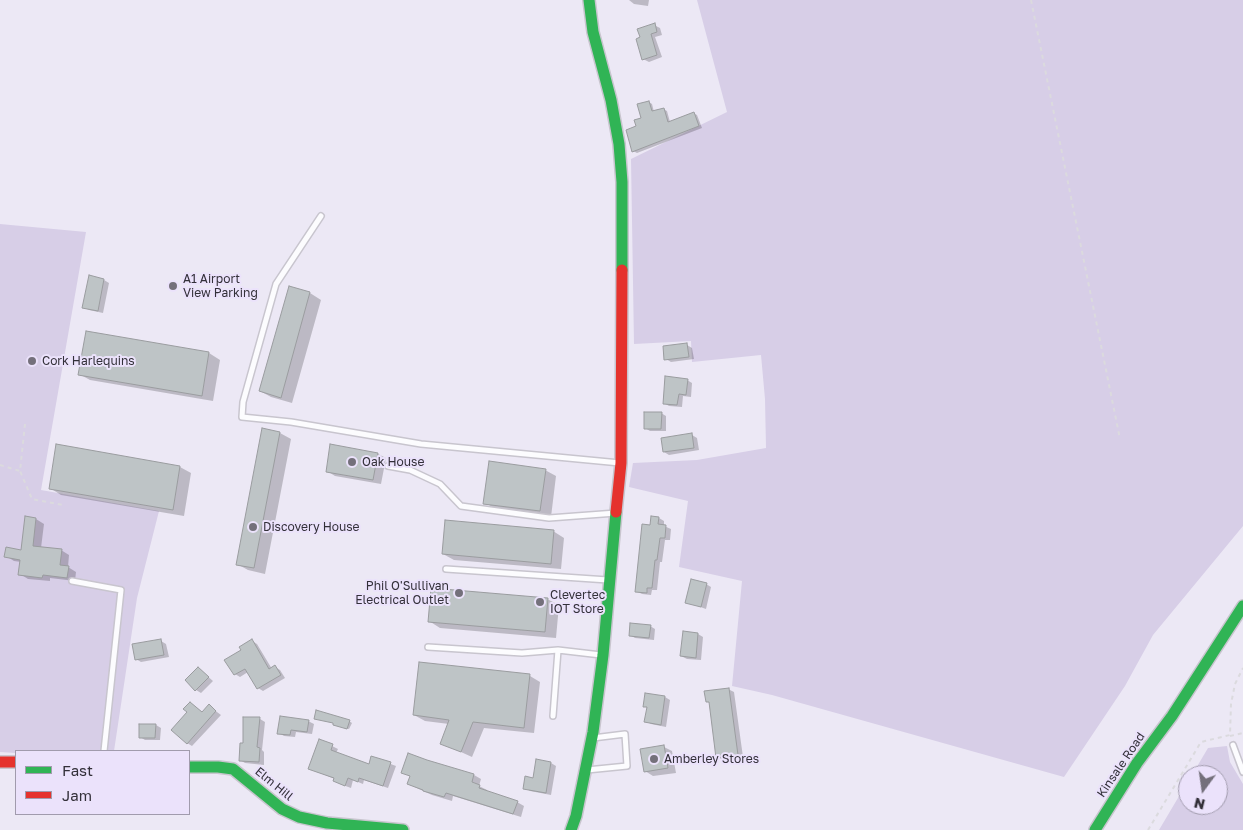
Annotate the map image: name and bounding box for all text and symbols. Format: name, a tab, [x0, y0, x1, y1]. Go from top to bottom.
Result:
place label: A1 Airport View Parking	[183, 272, 258, 300]
marker: A1 Airport View Parking	[167, 280, 179, 292]
place label: Cork Harlequins	[42, 354, 135, 368]
marker: Cork Harlequins	[26, 355, 38, 367]
place label: Oak House	[362, 455, 424, 469]
marker: Oak House	[346, 456, 358, 468]
place label: Discovery House	[263, 520, 360, 534]
marker: Discovery House	[247, 521, 259, 533]
place label: Phil O'Sullivan Electrical Outlet	[355, 579, 449, 607]
marker: Phil O'Sullivan Electrical Outlet	[453, 587, 465, 599]
place label: Clevertec IOT Store	[550, 588, 605, 616]
marker: Clevertec IOT Store	[534, 596, 546, 608]
street label: Kinsale Road	[1094, 730, 1148, 800]
legend	[15, 750, 190, 815]
place label: Amberley Stores	[664, 752, 759, 766]
marker: Amberley Stores	[648, 753, 660, 765]
text: Fast	[62, 761, 93, 779]
street label: Elm Hill	[252, 764, 296, 804]
north arrow	[1178, 765, 1228, 815]
text: Jam	[62, 786, 92, 804]
text: N	[1192, 795, 1207, 814]

